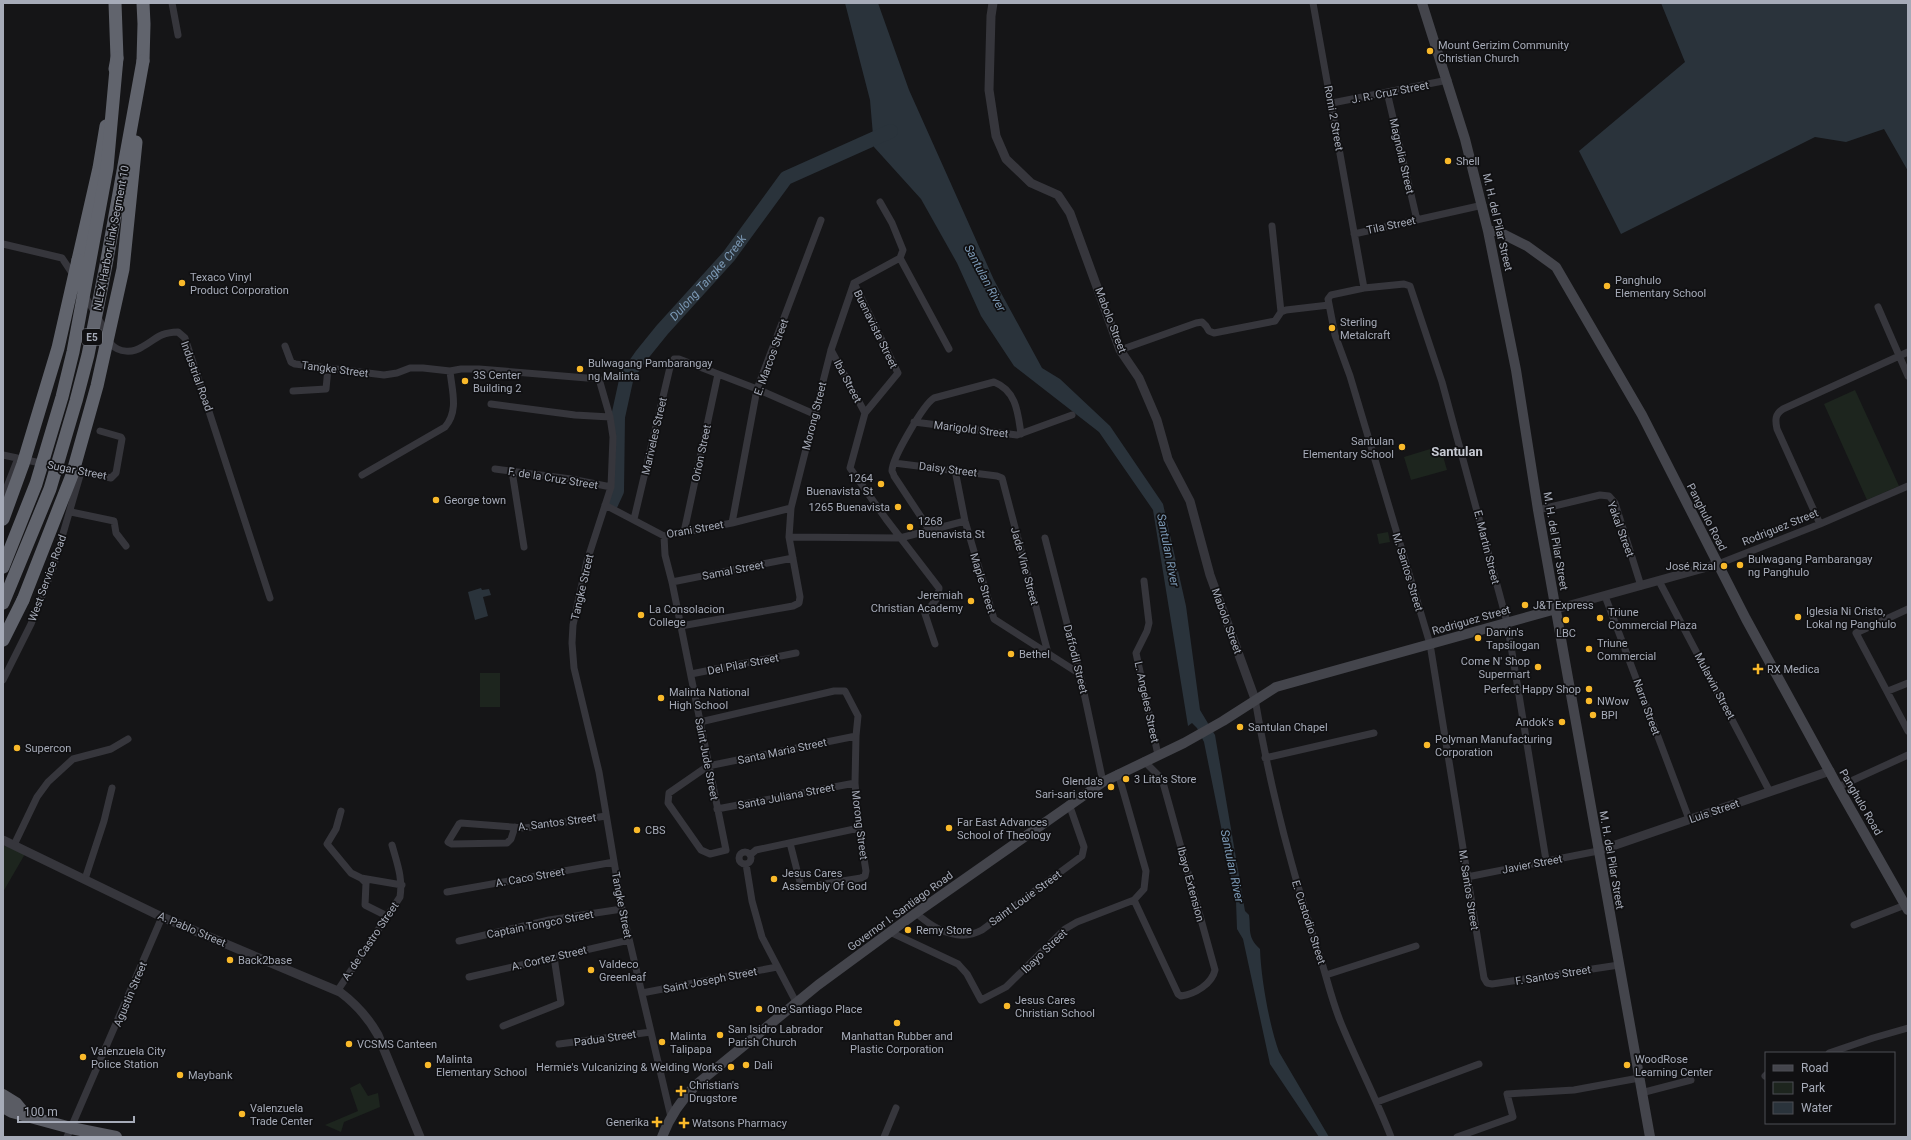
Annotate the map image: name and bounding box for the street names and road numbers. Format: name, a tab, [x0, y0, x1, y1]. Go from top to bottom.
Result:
street label: J. R. Cruz Street	[1350, 79, 1430, 106]
street label: Romi 2 Street	[1321, 84, 1346, 152]
street label: Magnolia Street	[1386, 117, 1417, 196]
street label: NLEX Harbor Link Segment 10	[91, 164, 132, 312]
street label: M. H. del Pilar Street	[1480, 172, 1515, 273]
street label: Tila Street	[1365, 214, 1417, 237]
street label: Mabolo Street	[1092, 286, 1129, 355]
street label: Buenavista Street	[851, 288, 900, 371]
street label: E. Marcos Street	[752, 317, 791, 397]
road number: E5	[82, 329, 102, 345]
street label: Industrial Road	[178, 339, 215, 413]
street label: Iba Street	[831, 357, 864, 405]
street label: Tangke Street	[301, 359, 369, 380]
street label: Morong Street	[800, 380, 829, 452]
street label: Mariveles Street	[639, 396, 670, 476]
street label: Marigold Street	[933, 418, 1009, 441]
street label: Orion Street	[689, 423, 714, 483]
street label: Sugar Street	[46, 458, 108, 483]
street label: Daisy Street	[918, 459, 978, 480]
street label: F. de la Cruz Street	[507, 465, 599, 492]
street label: Panghulo Road	[1684, 481, 1729, 553]
street label: M. H. del Pilar Street	[1540, 491, 1571, 592]
street label: Yakal Street	[1604, 500, 1637, 559]
street label: Rodriguez Street	[1740, 506, 1821, 549]
street label: E. Martin Street	[1471, 509, 1502, 586]
street label: Orani Street	[666, 518, 725, 541]
street label: Jade Vine Street	[1008, 526, 1041, 607]
street label: M. Santos Street	[1389, 532, 1426, 613]
street label: West Service Road	[26, 533, 69, 623]
street label: Maple Street	[967, 552, 998, 615]
street label: Tangke Street	[569, 553, 596, 621]
street label: Samal Street	[701, 558, 765, 583]
street label: Mabolo Street	[1209, 587, 1245, 656]
street label: Rodriguez Street	[1430, 603, 1512, 638]
street label: Daffodil Street	[1061, 623, 1090, 695]
street label: Del Pilar Street	[706, 651, 780, 678]
street label: Mulawin Street	[1692, 651, 1738, 722]
street label: L. Angeles Street	[1132, 660, 1162, 744]
street label: Narra Street	[1630, 677, 1663, 737]
street label: Saint Jude Street	[692, 717, 721, 802]
street label: Santa Maria Street	[736, 736, 828, 767]
street label: Panghulo Road	[1836, 767, 1885, 838]
street label: Santa Juliana Street	[737, 781, 836, 812]
street label: Morong Street	[849, 790, 870, 861]
street label: Luis Street	[1688, 797, 1741, 826]
street label: M. H. del Pilar Street	[1596, 810, 1627, 911]
street label: A. Santos Street	[517, 811, 597, 834]
street label: Ibayo Extension	[1174, 845, 1207, 923]
street label: M. Santos Street	[1456, 849, 1481, 931]
street label: Javier Street	[1501, 852, 1564, 877]
street label: A. Caco Street	[495, 865, 566, 890]
street label: Saint Louie Street	[987, 868, 1064, 929]
street label: Governor I. Santiago Road	[845, 869, 956, 954]
street label: Tangke Street	[609, 871, 634, 940]
street label: E. Custodio Street	[1289, 879, 1328, 966]
street label: A. de Castro Street	[339, 899, 402, 983]
street label: Captain Tongco Street	[486, 908, 595, 941]
street label: A. Pablo Street	[156, 909, 228, 950]
street label: Ibayo Street	[1019, 926, 1070, 976]
street label: A. Cortez Street	[510, 943, 588, 973]
street label: Agustin Street	[111, 959, 150, 1029]
street label: F. Santos Street	[1514, 963, 1592, 988]
street label: Saint Joseph Street	[662, 965, 759, 996]
street label: Padua Street	[573, 1028, 637, 1049]

